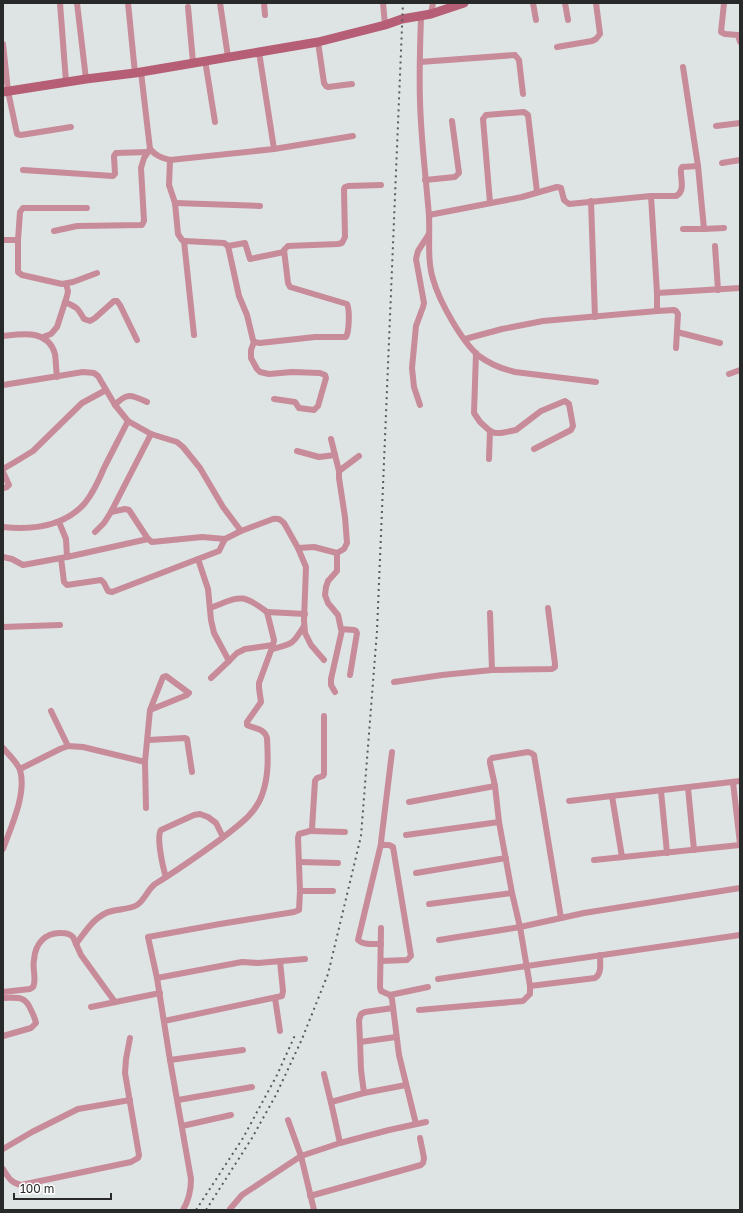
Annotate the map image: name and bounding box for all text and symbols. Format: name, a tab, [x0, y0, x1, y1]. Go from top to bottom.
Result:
scale bar	[14, 1175, 111, 1201]
text: 100 m	[20, 1181, 54, 1196]

